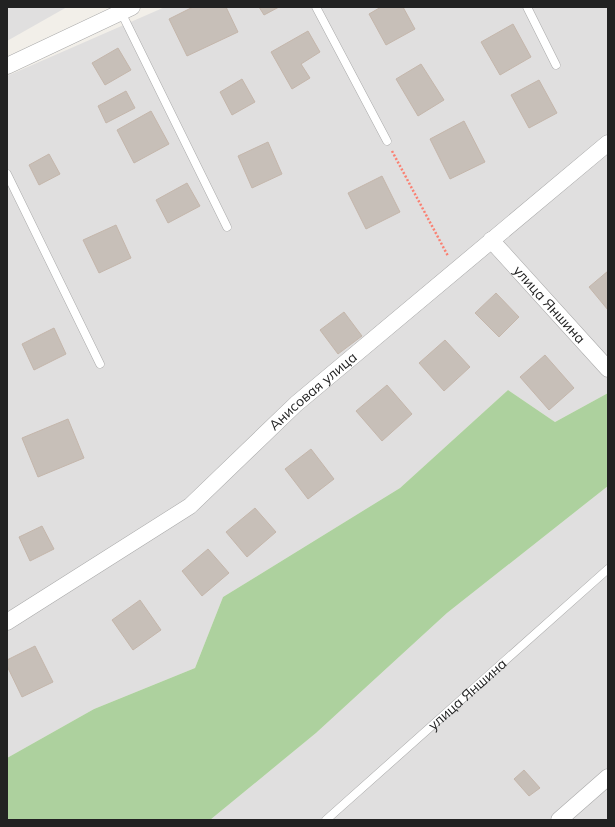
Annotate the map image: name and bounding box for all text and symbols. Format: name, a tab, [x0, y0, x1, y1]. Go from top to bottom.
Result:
street label: улица Яншина	[509, 262, 589, 347]
street label: Анисовая улица	[265, 348, 361, 434]
street label: улица Яншина	[424, 655, 510, 734]

